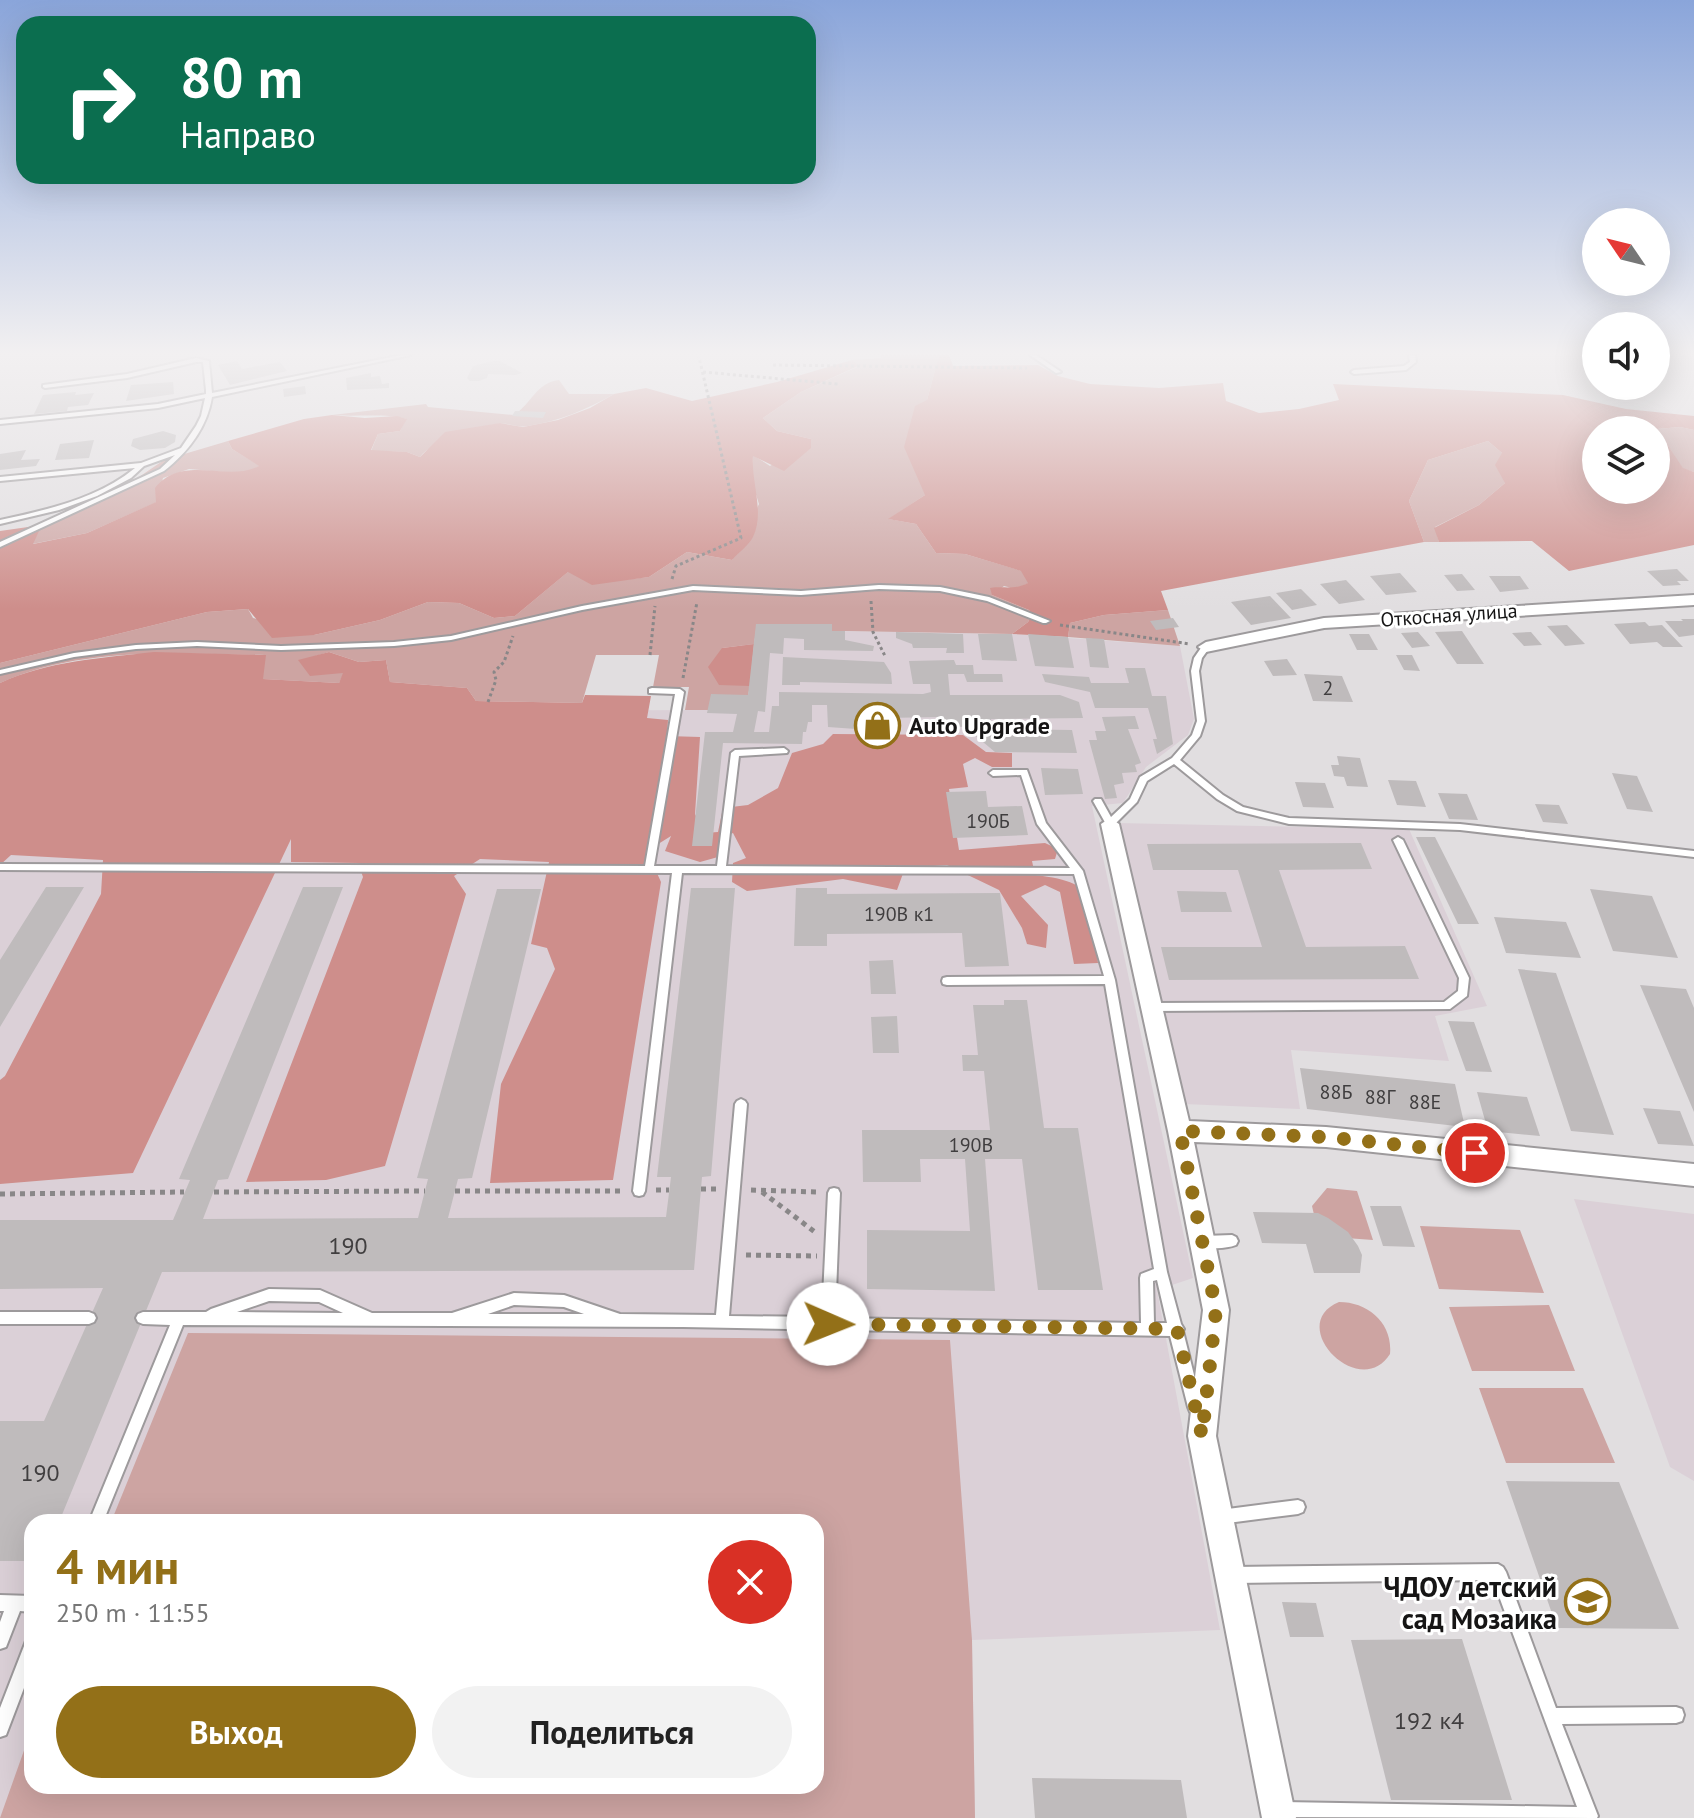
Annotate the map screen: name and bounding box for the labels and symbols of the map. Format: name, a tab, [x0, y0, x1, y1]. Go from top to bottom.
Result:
north arrow	[1582, 208, 1670, 296]
street label: Откосная улица	[1380, 597, 1518, 633]
house number: 2	[1323, 675, 1333, 701]
shop icon: Auto Upgrade	[854, 701, 902, 749]
place label: Auto Upgrade	[909, 710, 1050, 741]
house number: 190Б	[966, 808, 1010, 834]
house number: 190В к1	[864, 901, 934, 927]
house number: 88Б	[1320, 1079, 1352, 1105]
house number: 88Г	[1365, 1084, 1396, 1110]
house number: 88Е	[1409, 1089, 1441, 1115]
pin	[1441, 1119, 1509, 1187]
house number: 190В	[949, 1132, 993, 1158]
house number: 190	[328, 1230, 368, 1261]
position arrow	[786, 1282, 870, 1366]
house number: 190	[20, 1457, 60, 1488]
place label: ЧДОУ детский сад Мозаика	[1383, 1568, 1557, 1637]
school or university icon: ЧДОУ детский сад Мозаика	[1564, 1578, 1612, 1626]
house number: 192 к4	[1394, 1705, 1464, 1736]

